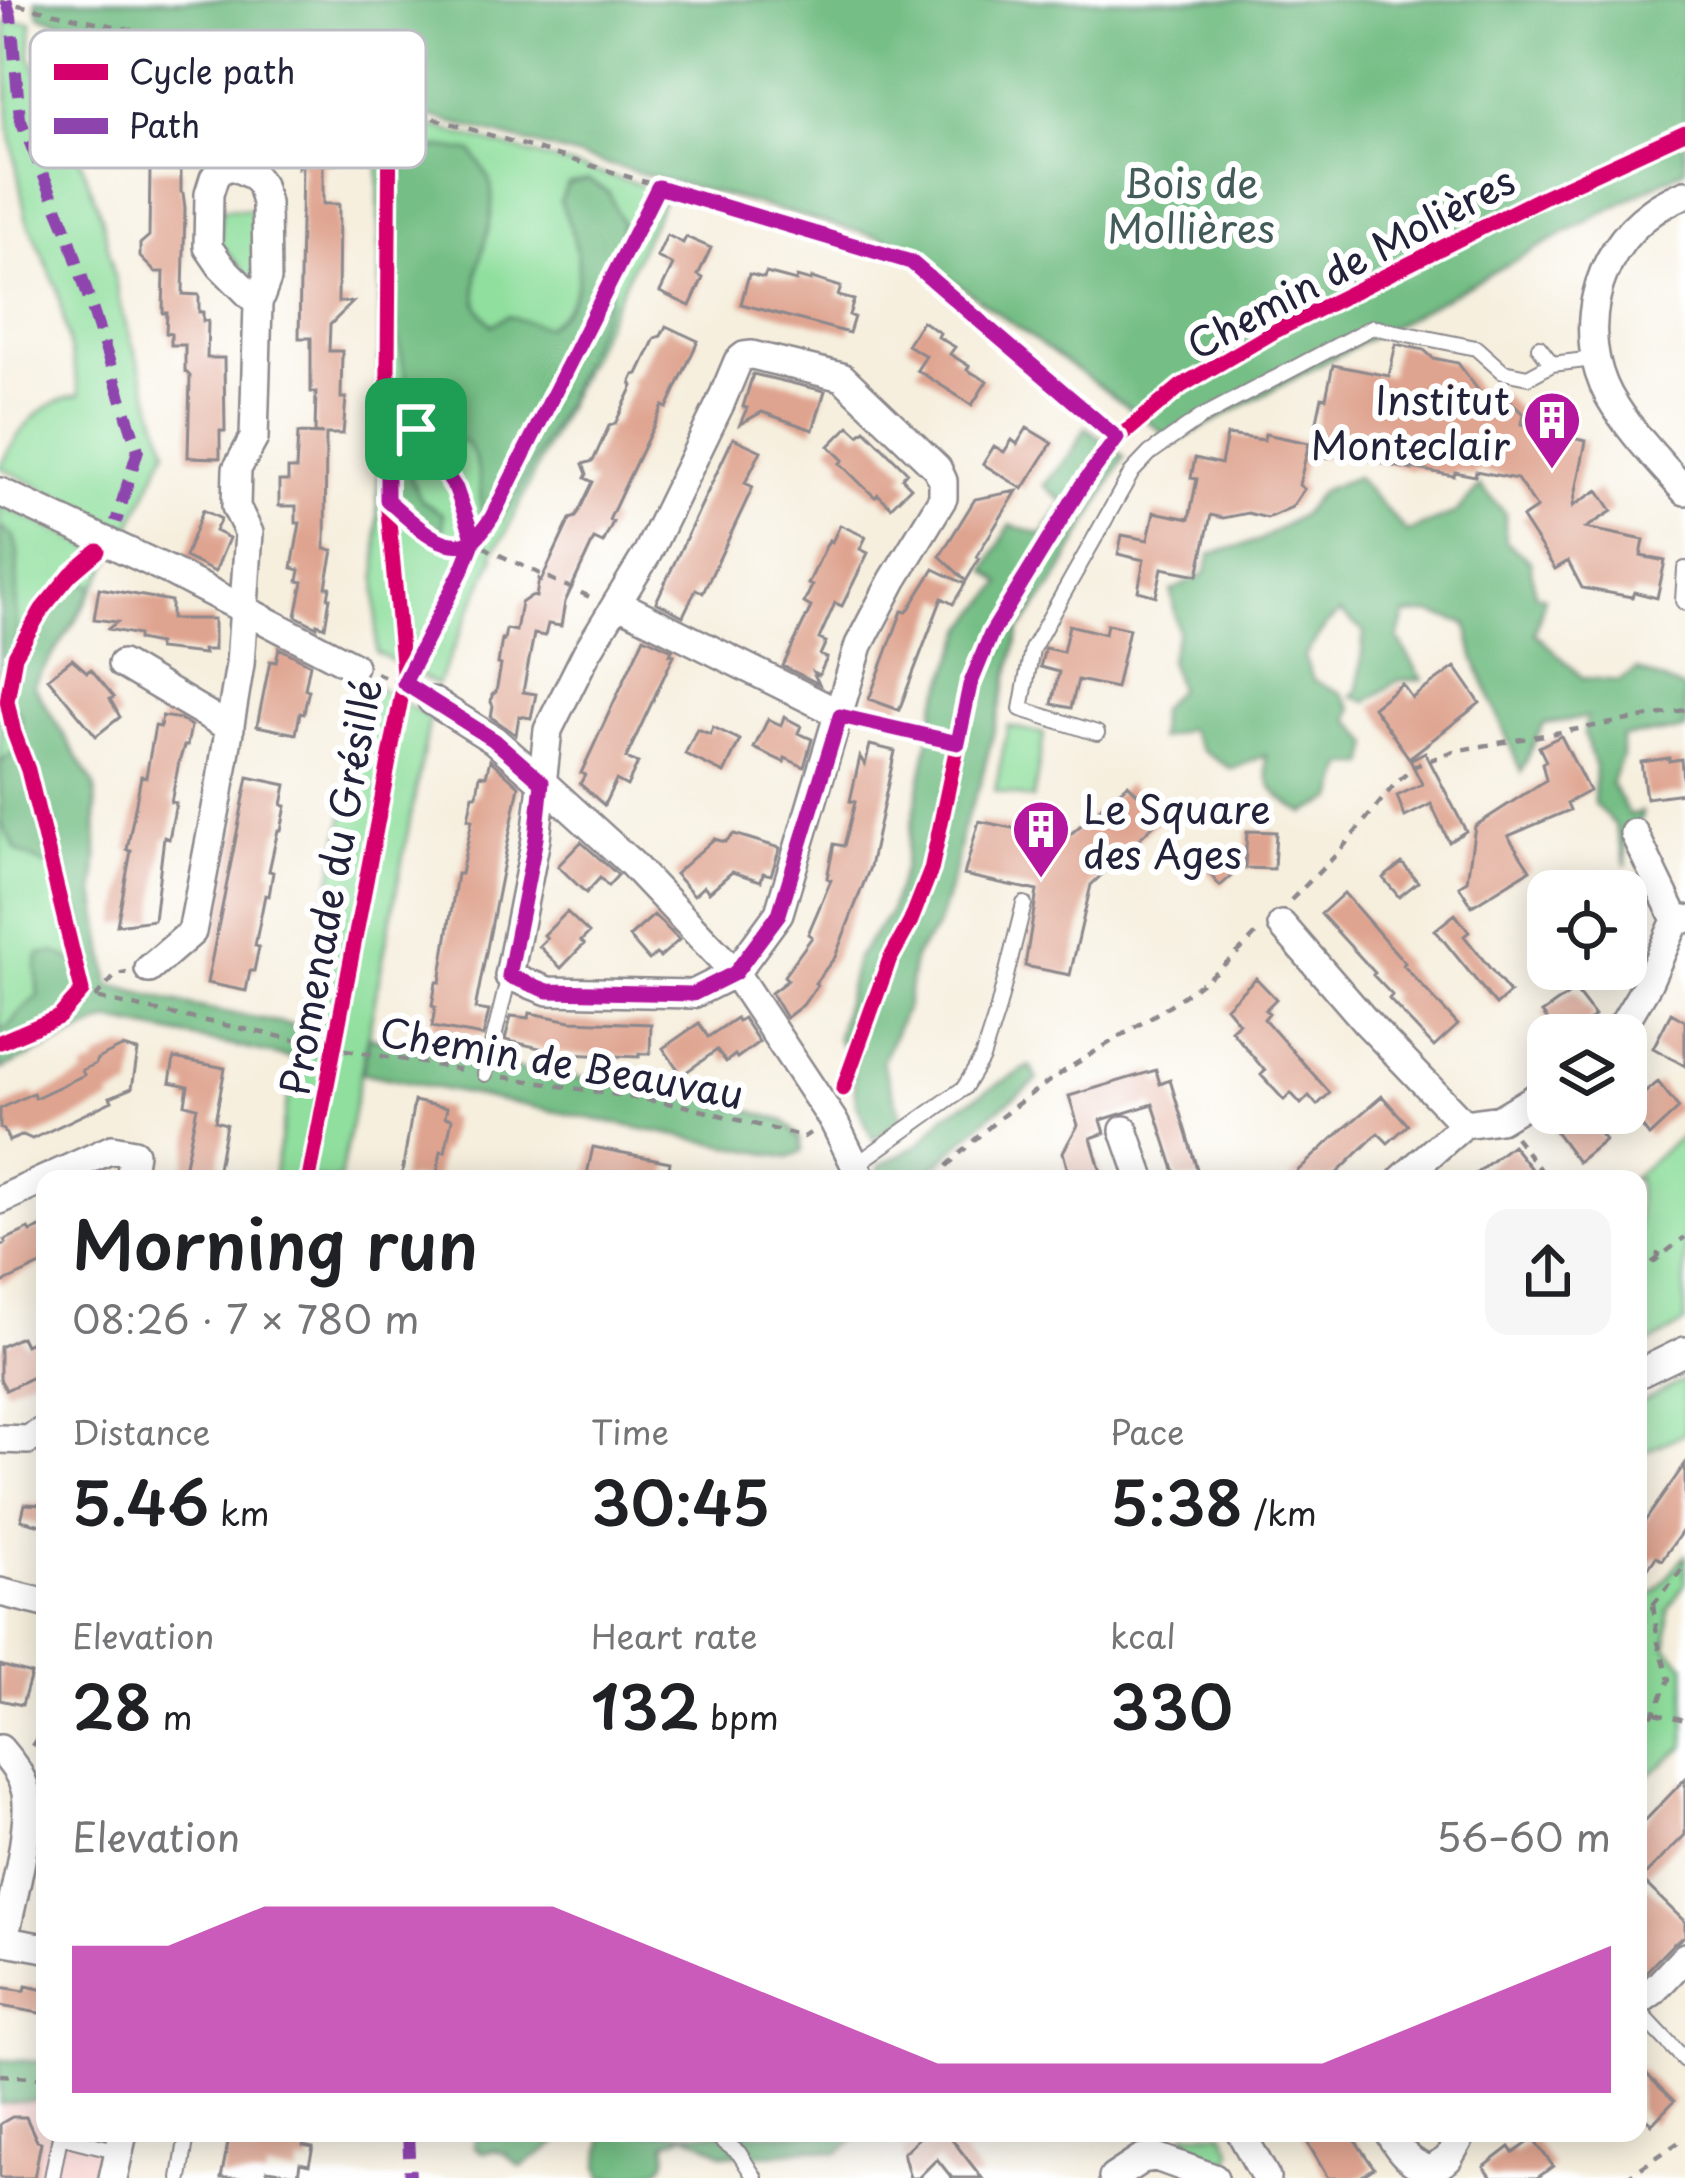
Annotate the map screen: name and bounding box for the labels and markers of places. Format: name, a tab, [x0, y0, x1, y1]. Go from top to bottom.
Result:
place label: Institut Monteclair	[1311, 369, 1510, 473]
pin	[365, 378, 467, 480]
building icon: Institut Monteclair	[1521, 389, 1583, 471]
place label: Le Square des Ages	[1083, 778, 1271, 882]
building icon: Le Square des Ages	[1010, 798, 1072, 880]

